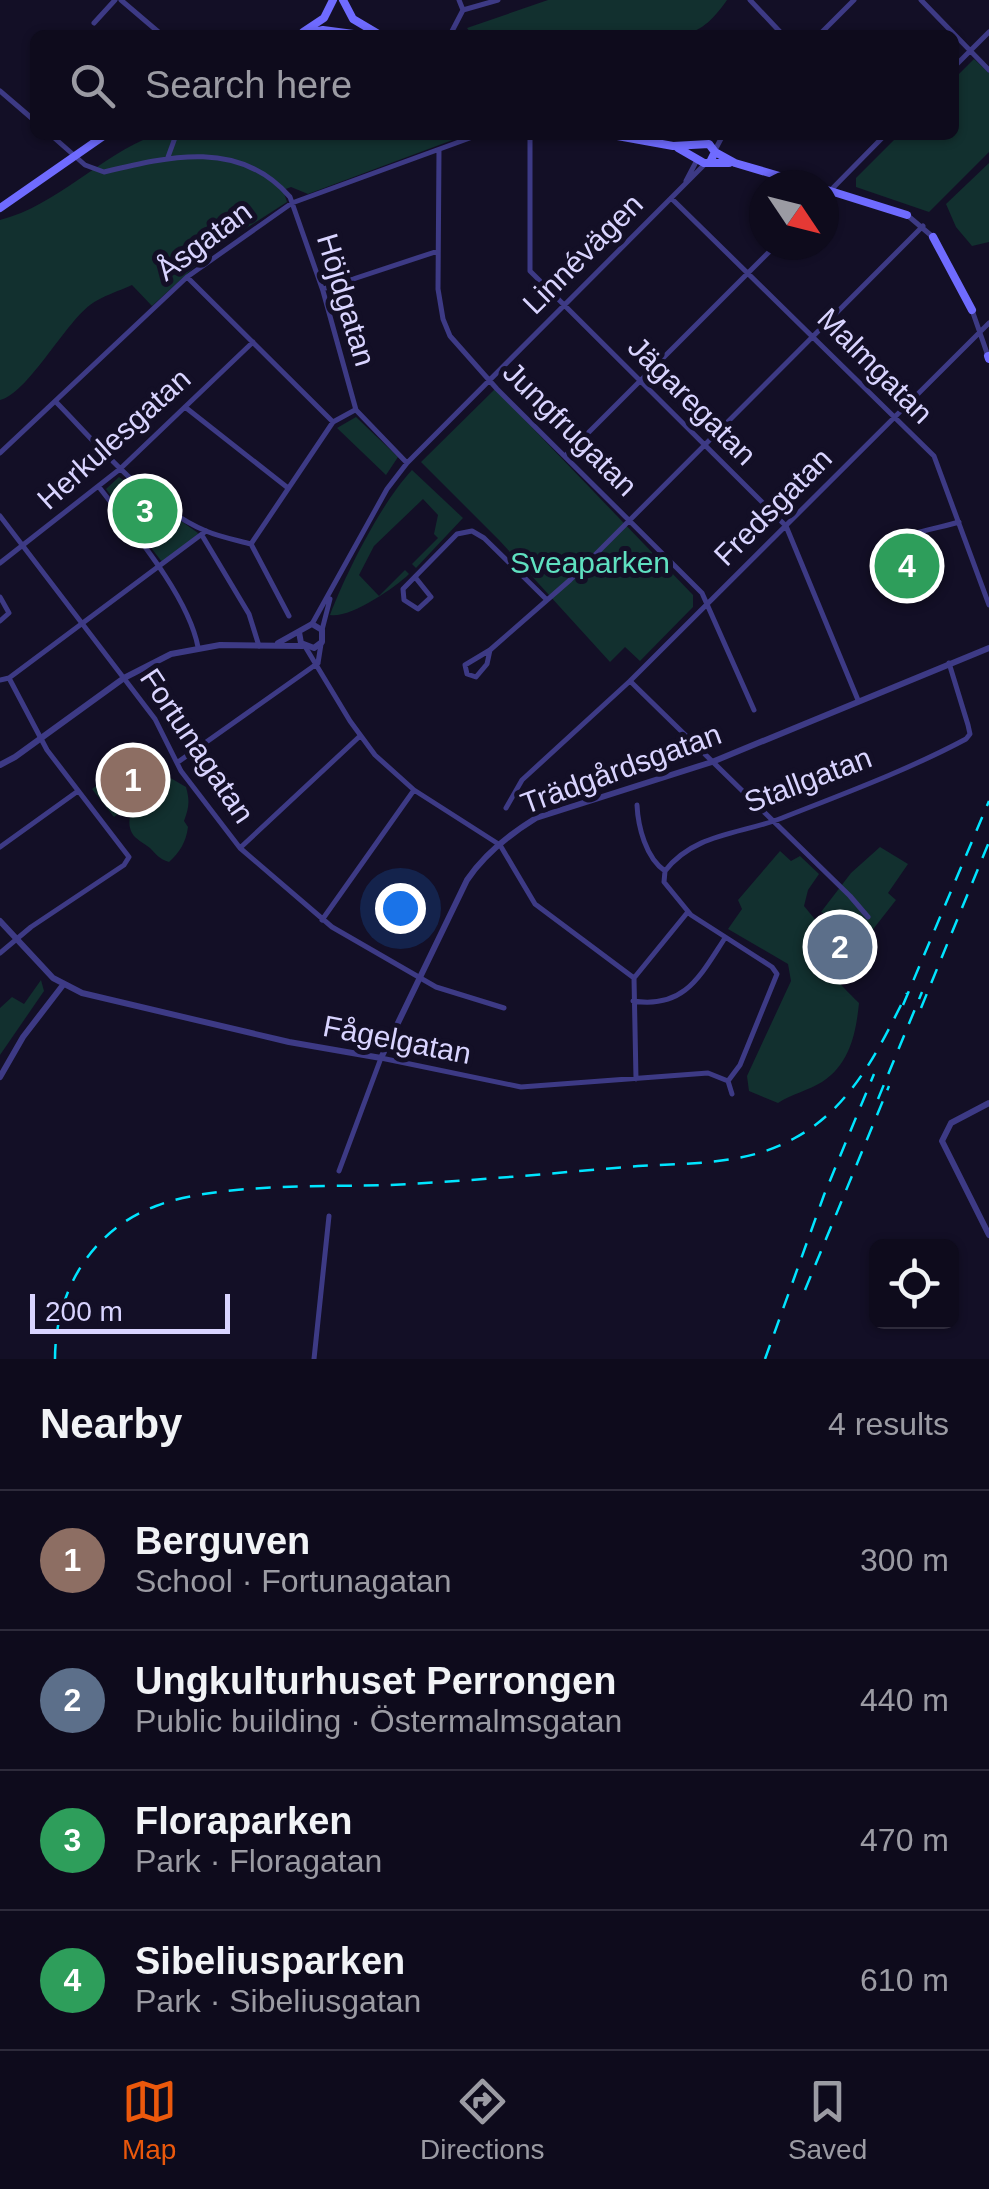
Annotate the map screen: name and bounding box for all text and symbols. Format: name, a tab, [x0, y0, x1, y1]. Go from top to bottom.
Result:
search box	[30, 30, 959, 140]
icon: search	[65, 58, 120, 113]
text: Search here	[145, 64, 352, 106]
north arrow	[749, 170, 839, 260]
street label: Linnévägen	[516, 187, 649, 320]
street label: Åsgatan	[150, 194, 258, 287]
street label: Höjdgatan	[311, 230, 382, 370]
street label: Malmgatan	[811, 302, 939, 430]
street label: Jägaregatan	[622, 330, 763, 471]
street label: Jungfrugatan	[497, 355, 644, 502]
street label: Herkulesgatan	[31, 362, 197, 516]
street label: Fredsgatan	[707, 441, 838, 572]
pin: 3	[112, 474, 178, 548]
pin: 4	[874, 528, 940, 604]
park label: Sveaparken	[510, 546, 670, 579]
street label: Fortunagatan	[134, 663, 261, 829]
street label: Trädgårdsgatan	[516, 717, 725, 820]
street label: Stallgatan	[740, 740, 876, 819]
pin: 1	[100, 742, 166, 818]
your location	[375, 883, 426, 934]
pin: 2	[808, 910, 872, 984]
street label: Fågelgatan	[320, 1009, 474, 1070]
map controls	[869, 1239, 959, 1329]
button: locate	[869, 1239, 959, 1329]
scale bar	[30, 1289, 230, 1334]
text: 200 m	[45, 1296, 123, 1327]
text: Nearby	[40, 1400, 182, 1447]
text: 4 results	[828, 1406, 949, 1442]
text: Berguven	[135, 1520, 310, 1562]
text: 1	[64, 1542, 81, 1578]
text: 300 m	[860, 1542, 949, 1578]
text: School · Fortunagatan	[135, 1563, 452, 1599]
text: Ungkulturhuset Perrongen	[135, 1660, 616, 1702]
text: 2	[64, 1682, 81, 1718]
text: 440 m	[860, 1682, 949, 1718]
text: Public building · Östermalmsgatan	[135, 1703, 622, 1739]
text: Floraparken	[135, 1800, 353, 1842]
text: 3	[64, 1822, 81, 1858]
text: 470 m	[860, 1822, 949, 1858]
text: Park · Floragatan	[135, 1843, 382, 1879]
text: Sibeliusparken	[135, 1940, 405, 1982]
text: 4	[64, 1962, 81, 1998]
text: 610 m	[860, 1962, 949, 1998]
text: Park · Sibeliusgatan	[135, 1983, 421, 2019]
tab: Map	[122, 2074, 177, 2166]
tab: Directions	[420, 2074, 545, 2166]
tab: Saved	[788, 2074, 867, 2166]

